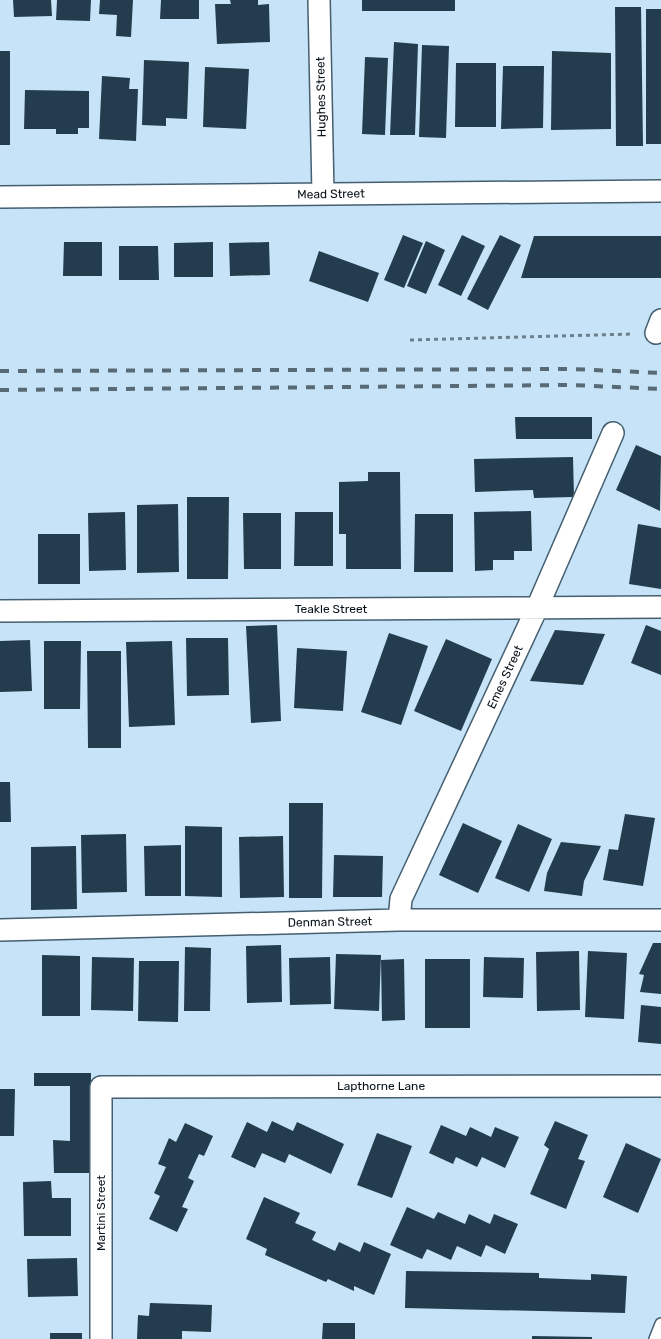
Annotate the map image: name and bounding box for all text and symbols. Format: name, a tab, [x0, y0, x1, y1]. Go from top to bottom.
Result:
street label: Hughes Street	[313, 56, 329, 137]
street label: Mead Street	[297, 186, 365, 202]
street label: Teakle Street	[295, 602, 368, 616]
street label: Emes Street	[484, 643, 526, 711]
street label: Denman Street	[288, 914, 373, 930]
street label: Lapthorne Lane	[337, 1079, 425, 1093]
street label: Martini Street	[94, 1175, 108, 1251]

